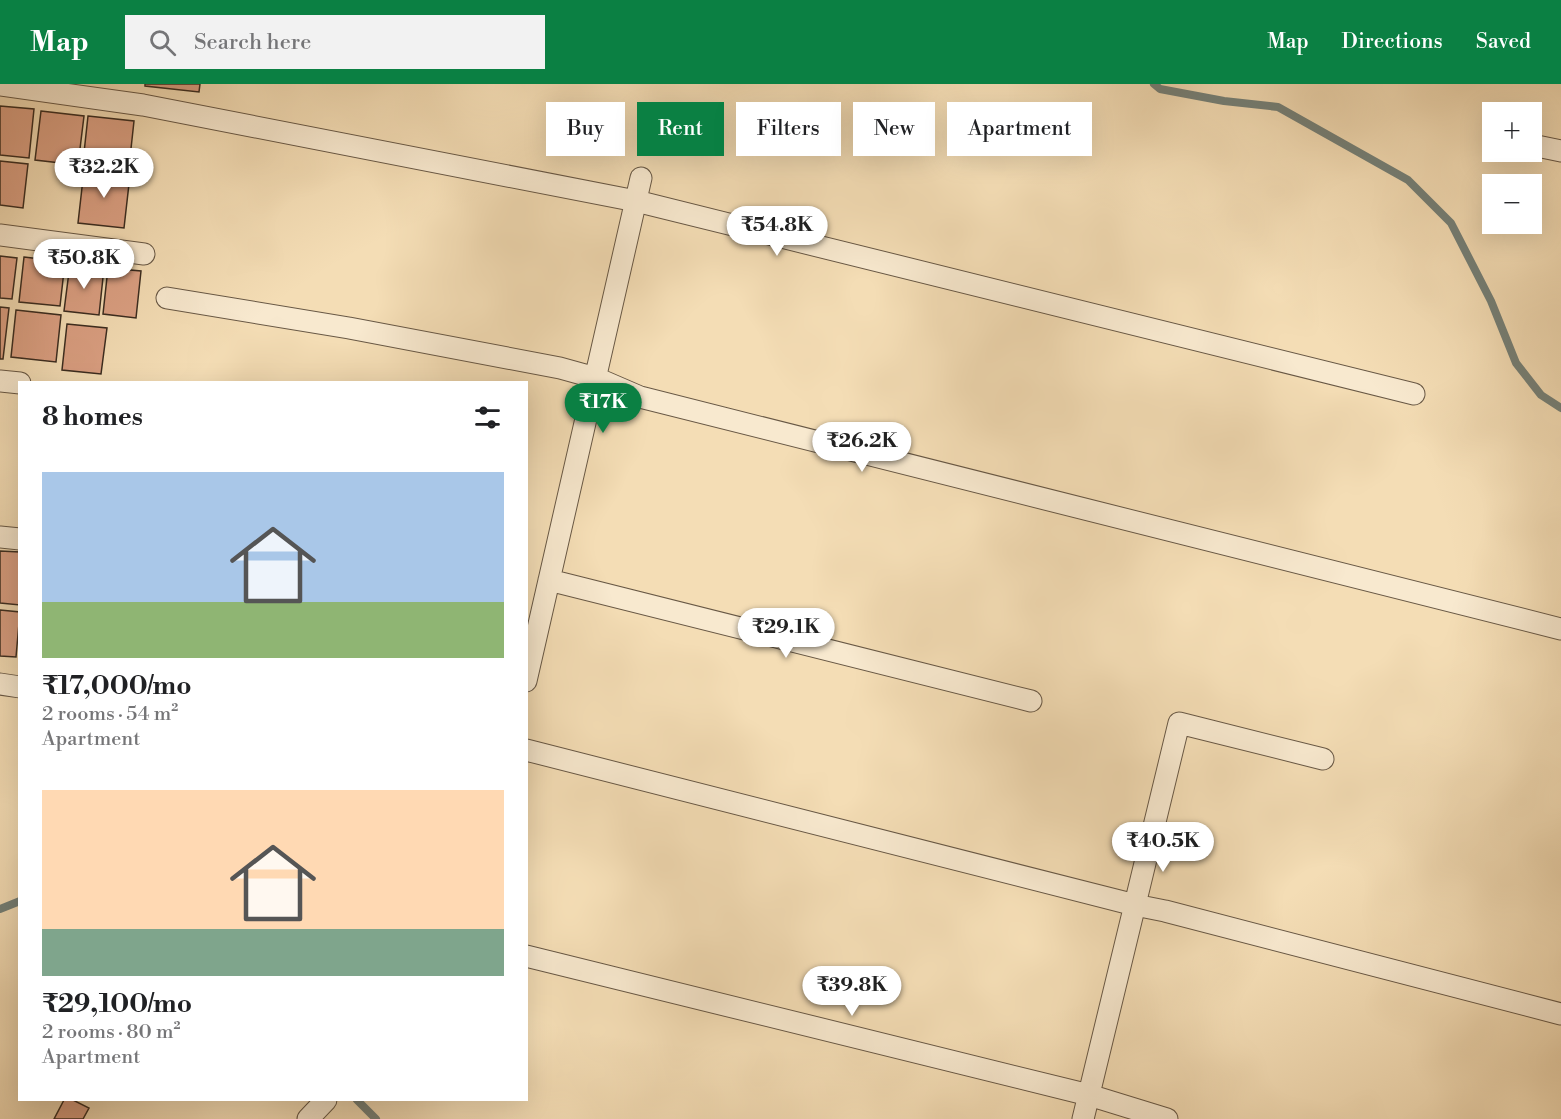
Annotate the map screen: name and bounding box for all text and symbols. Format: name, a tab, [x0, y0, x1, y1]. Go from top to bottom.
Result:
search box	[125, 15, 545, 69]
text: Map	[30, 25, 89, 60]
icon: search	[146, 26, 179, 59]
text: Search here	[194, 29, 311, 56]
text: Map	[1267, 29, 1309, 55]
text: Directions	[1342, 29, 1443, 55]
text: Saved	[1476, 29, 1531, 55]
chip: Buy	[546, 102, 625, 156]
chip: Rent	[637, 102, 724, 156]
chip: Filters	[736, 102, 841, 156]
chip: New	[853, 102, 935, 156]
chip: Apartment	[947, 102, 1092, 156]
map controls	[1482, 102, 1542, 234]
button: +	[1482, 102, 1542, 162]
pin: ₹32.2K	[55, 148, 153, 199]
text: ₹32.2K	[69, 155, 139, 180]
button: −	[1482, 174, 1542, 234]
pin: ₹54.8K	[728, 206, 826, 257]
text: ₹54.8K	[741, 213, 813, 238]
pin: ₹50.8K	[35, 239, 133, 290]
text: ₹50.8K	[47, 246, 121, 271]
pin: ₹17K	[567, 383, 639, 434]
text: ₹17K	[579, 390, 627, 415]
text: 8 homes	[42, 401, 143, 433]
icon: filters	[471, 401, 504, 434]
pin: ₹26.2K	[813, 422, 911, 473]
text: ₹26.2K	[826, 429, 898, 454]
icon: home	[219, 511, 327, 619]
pin: ₹29.1K	[737, 608, 835, 659]
text: ₹29.1K	[752, 615, 820, 640]
text: ₹17,000/mo	[42, 670, 191, 702]
text: 2 rooms · 54 m²	[42, 702, 178, 727]
text: Apartment	[42, 727, 140, 752]
pin: ₹40.5K	[1114, 822, 1212, 873]
icon: home	[219, 829, 327, 937]
text: ₹40.5K	[1126, 829, 1200, 854]
pin: ₹39.8K	[803, 966, 901, 1017]
text: ₹39.8K	[816, 973, 888, 998]
text: ₹29,100/mo	[42, 988, 192, 1020]
text: 2 rooms · 80 m²	[42, 1020, 180, 1045]
text: Apartment	[42, 1045, 140, 1070]

